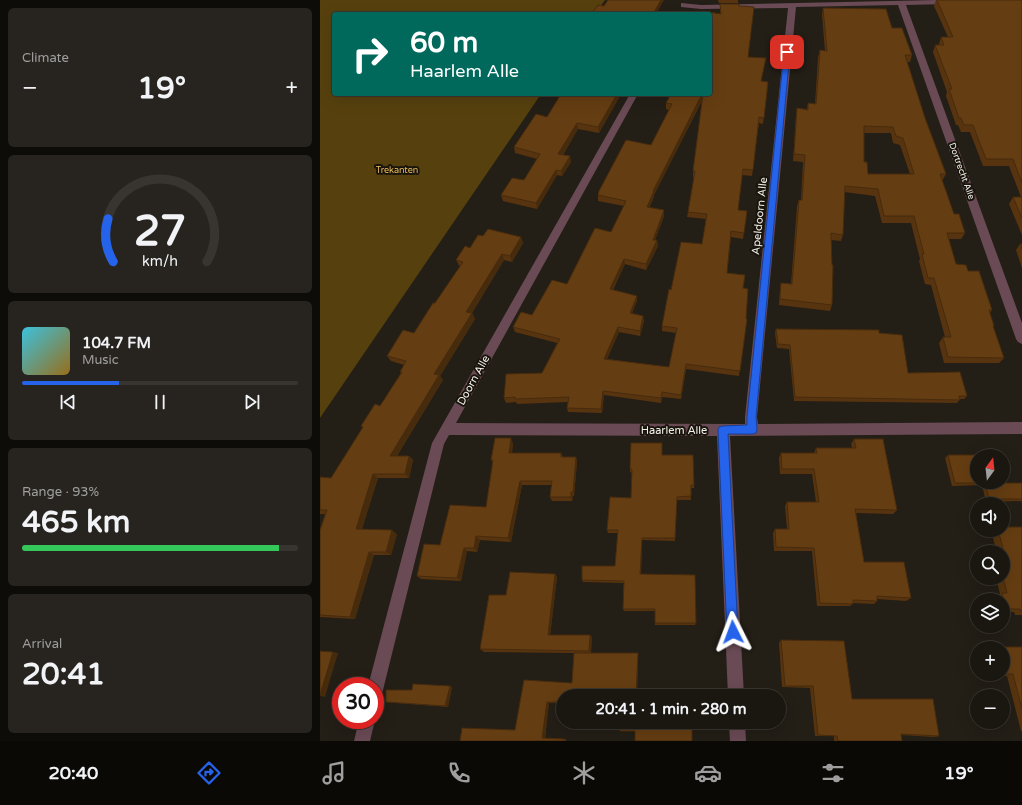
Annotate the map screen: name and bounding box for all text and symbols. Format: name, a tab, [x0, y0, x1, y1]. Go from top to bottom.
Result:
text: 60 m	[410, 26, 478, 60]
icon: right	[344, 28, 396, 80]
pin	[770, 35, 804, 69]
icon: arrive	[776, 41, 798, 63]
text: Climate	[22, 50, 69, 66]
text: Haarlem Alle	[410, 60, 519, 82]
text: 19°	[137, 70, 186, 107]
text: −	[22, 75, 38, 101]
text: +	[286, 75, 298, 101]
street label: Dortrecht Alle	[946, 141, 977, 201]
park label: Trekanten	[376, 165, 418, 176]
street label: Apeldoorn Alle	[749, 177, 770, 256]
text: 27	[134, 207, 186, 257]
text: km/h	[142, 252, 178, 269]
text: 104.7 FM	[82, 334, 151, 352]
text: Music	[82, 352, 119, 368]
street label: Doorn Alle	[454, 353, 492, 407]
icon: previous	[57, 391, 79, 413]
icon: pause	[149, 391, 171, 413]
icon: next	[241, 391, 263, 413]
street label: Haarlem Alle	[641, 424, 707, 437]
north arrow	[970, 449, 1010, 489]
map controls	[970, 449, 1010, 729]
text: Range · 93%	[22, 484, 99, 500]
button: sound	[970, 497, 1010, 537]
text: 465 km	[22, 504, 130, 541]
button: search	[970, 545, 1010, 585]
button: layers	[970, 593, 1010, 633]
position arrow	[712, 611, 754, 653]
text: Arrival	[22, 636, 62, 652]
button: +	[970, 641, 1010, 681]
text: 20:41	[22, 656, 105, 693]
speed limit sign: 30	[332, 677, 384, 729]
button: −	[970, 689, 1010, 729]
text: 20:41 · 1 min · 280 m	[596, 700, 746, 718]
icon: directions	[195, 759, 223, 787]
icon: music	[320, 759, 348, 787]
icon: phone	[445, 759, 473, 787]
icon: climate	[570, 759, 598, 787]
icon: car	[694, 759, 722, 787]
icon: filters	[819, 759, 847, 787]
text: 20:40	[48, 762, 98, 784]
text: 19°	[944, 762, 974, 784]

